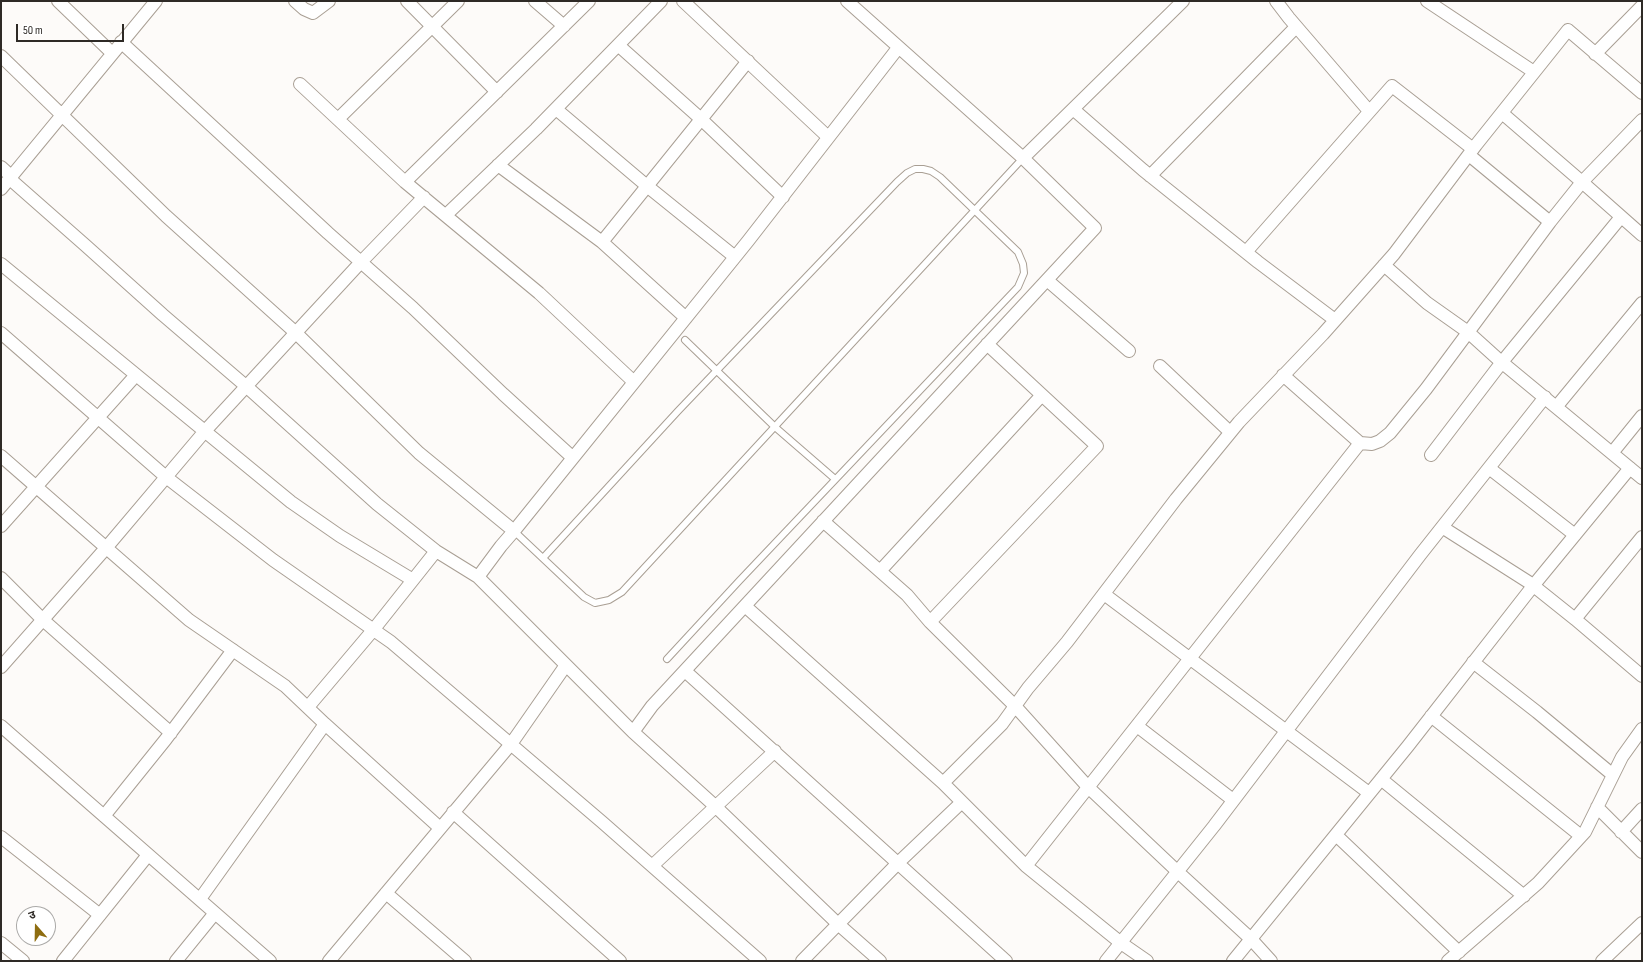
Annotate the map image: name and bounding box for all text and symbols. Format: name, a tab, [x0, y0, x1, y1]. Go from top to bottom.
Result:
scale bar	[18, 16, 126, 42]
text: 50 m	[23, 23, 43, 38]
north arrow	[16, 906, 56, 946]
text: उ	[27, 908, 37, 922]

